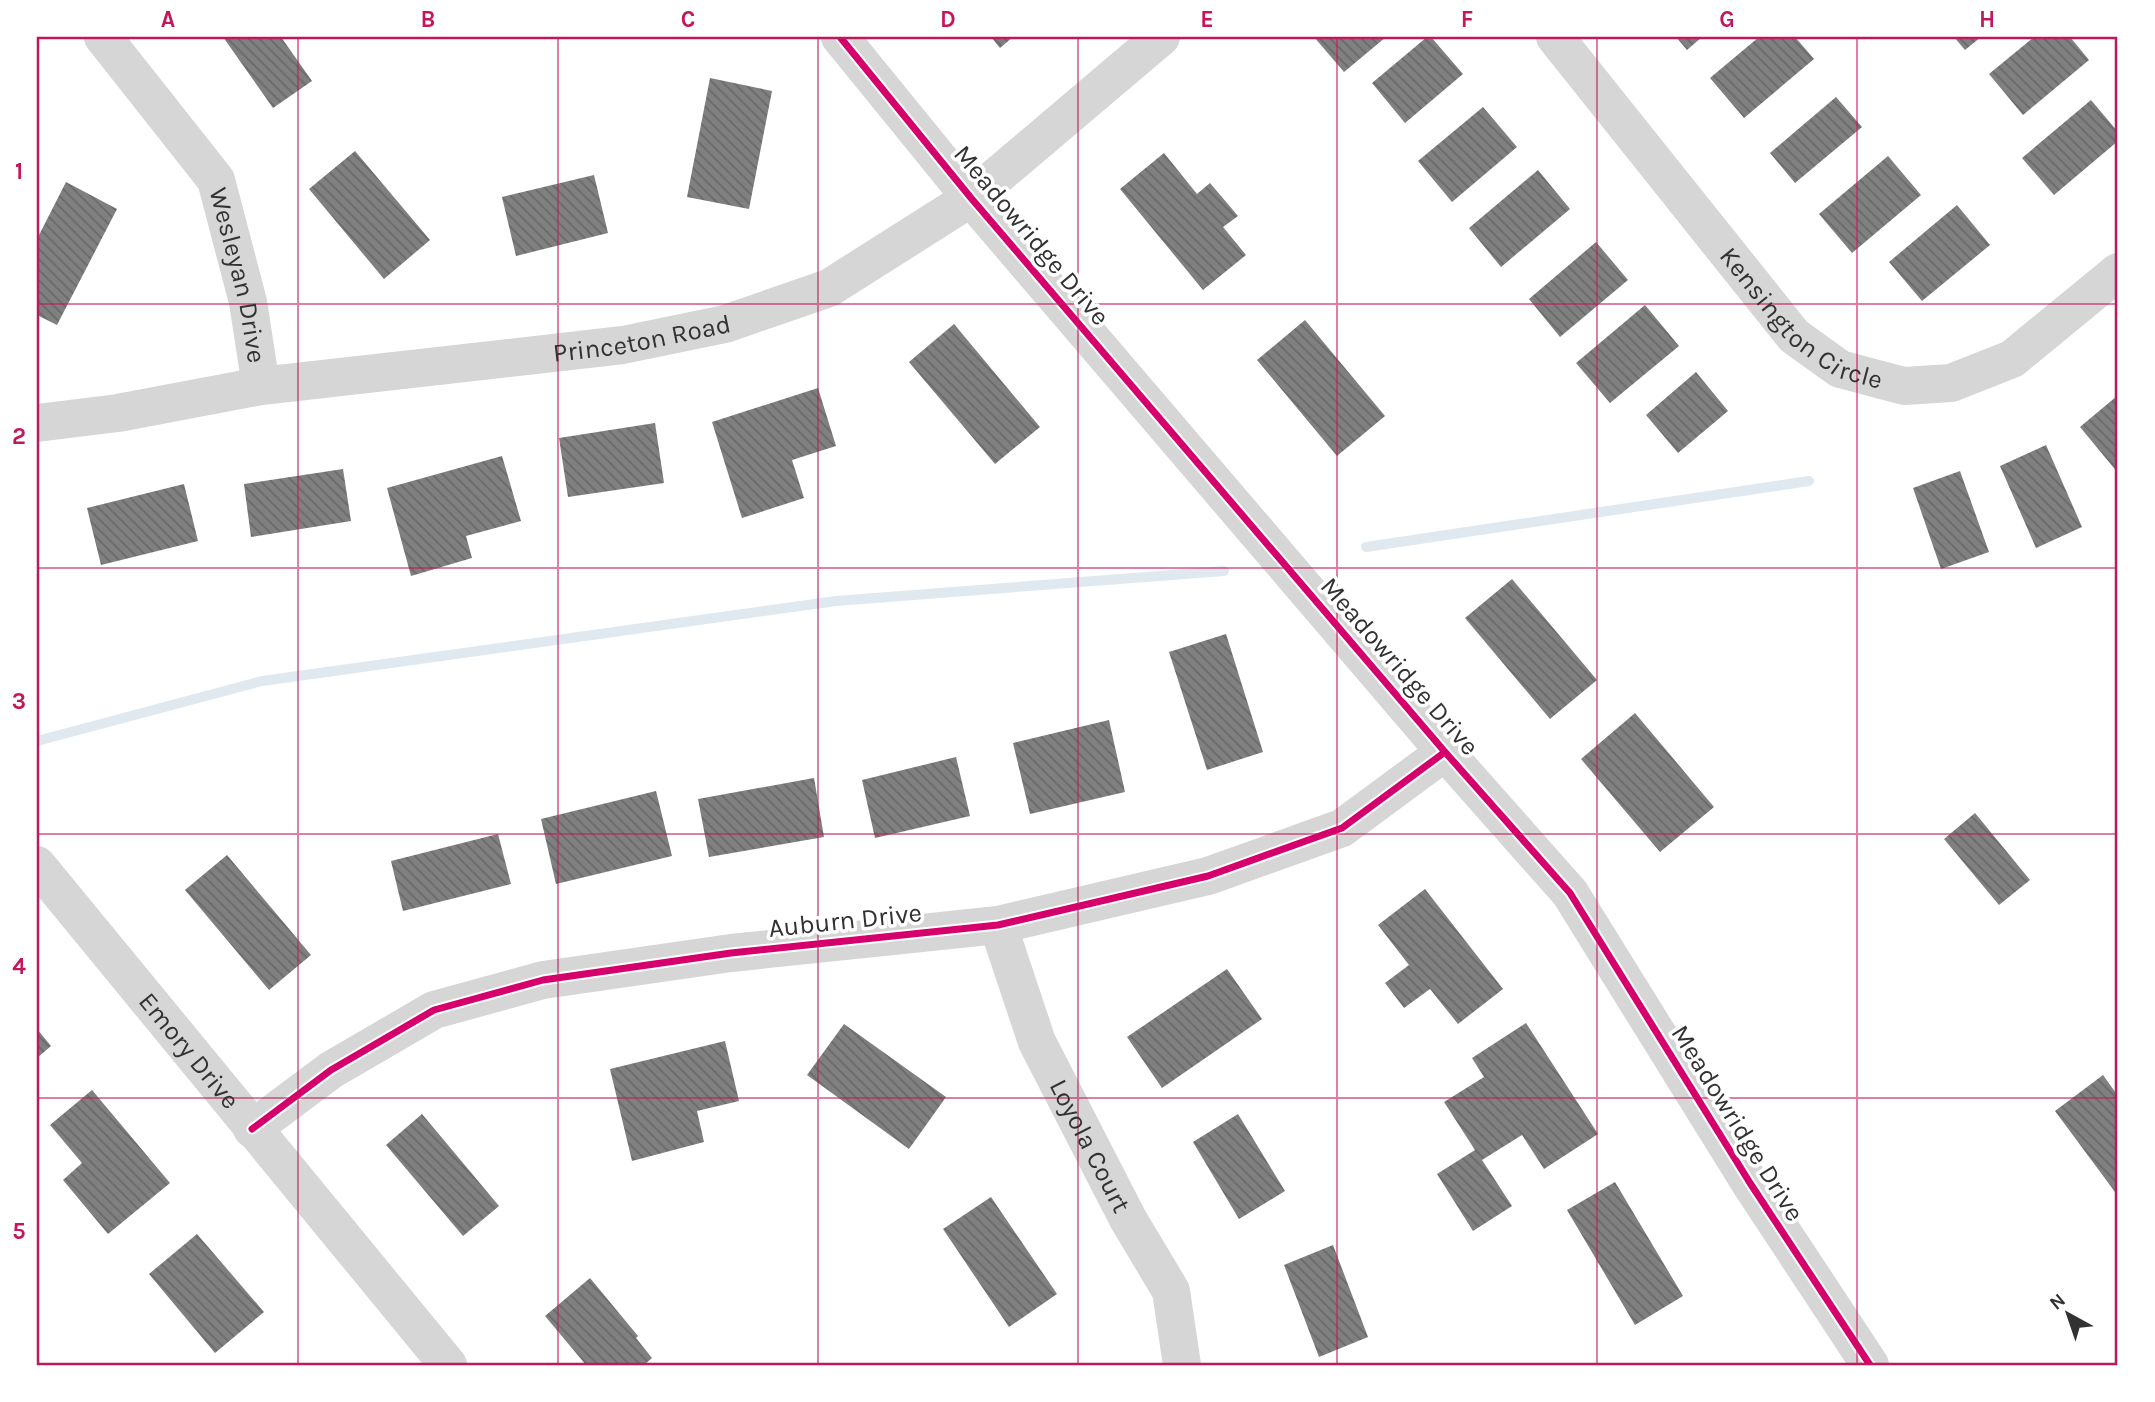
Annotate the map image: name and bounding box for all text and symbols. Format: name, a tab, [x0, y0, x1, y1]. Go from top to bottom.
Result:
text: A	[161, 6, 175, 33]
text: B	[421, 6, 435, 33]
text: C	[681, 6, 695, 33]
text: D	[940, 6, 956, 33]
text: E	[1200, 6, 1214, 33]
text: F	[1461, 6, 1473, 33]
text: G	[1719, 6, 1735, 33]
text: H	[1979, 6, 1995, 33]
street label: Meadowridge Drive	[947, 139, 1116, 332]
text: 1	[15, 158, 23, 185]
street label: Wesleyan Drive	[203, 184, 272, 365]
street label: Kensington Circle	[1713, 241, 1886, 396]
street label: Princeton Road	[551, 308, 733, 369]
text: 2	[12, 423, 26, 450]
street label: Meadowridge Drive	[1314, 571, 1485, 762]
text: 3	[12, 688, 26, 715]
street label: Auburn Drive	[767, 897, 923, 944]
text: 4	[12, 953, 26, 980]
street label: Emory Drive	[132, 986, 246, 1115]
street label: Meadowridge Drive	[1665, 1019, 1811, 1227]
street label: Loyola Court	[1043, 1074, 1137, 1218]
text: 5	[12, 1218, 26, 1245]
north arrow	[2032, 1280, 2102, 1350]
text: N	[2045, 1289, 2070, 1315]

